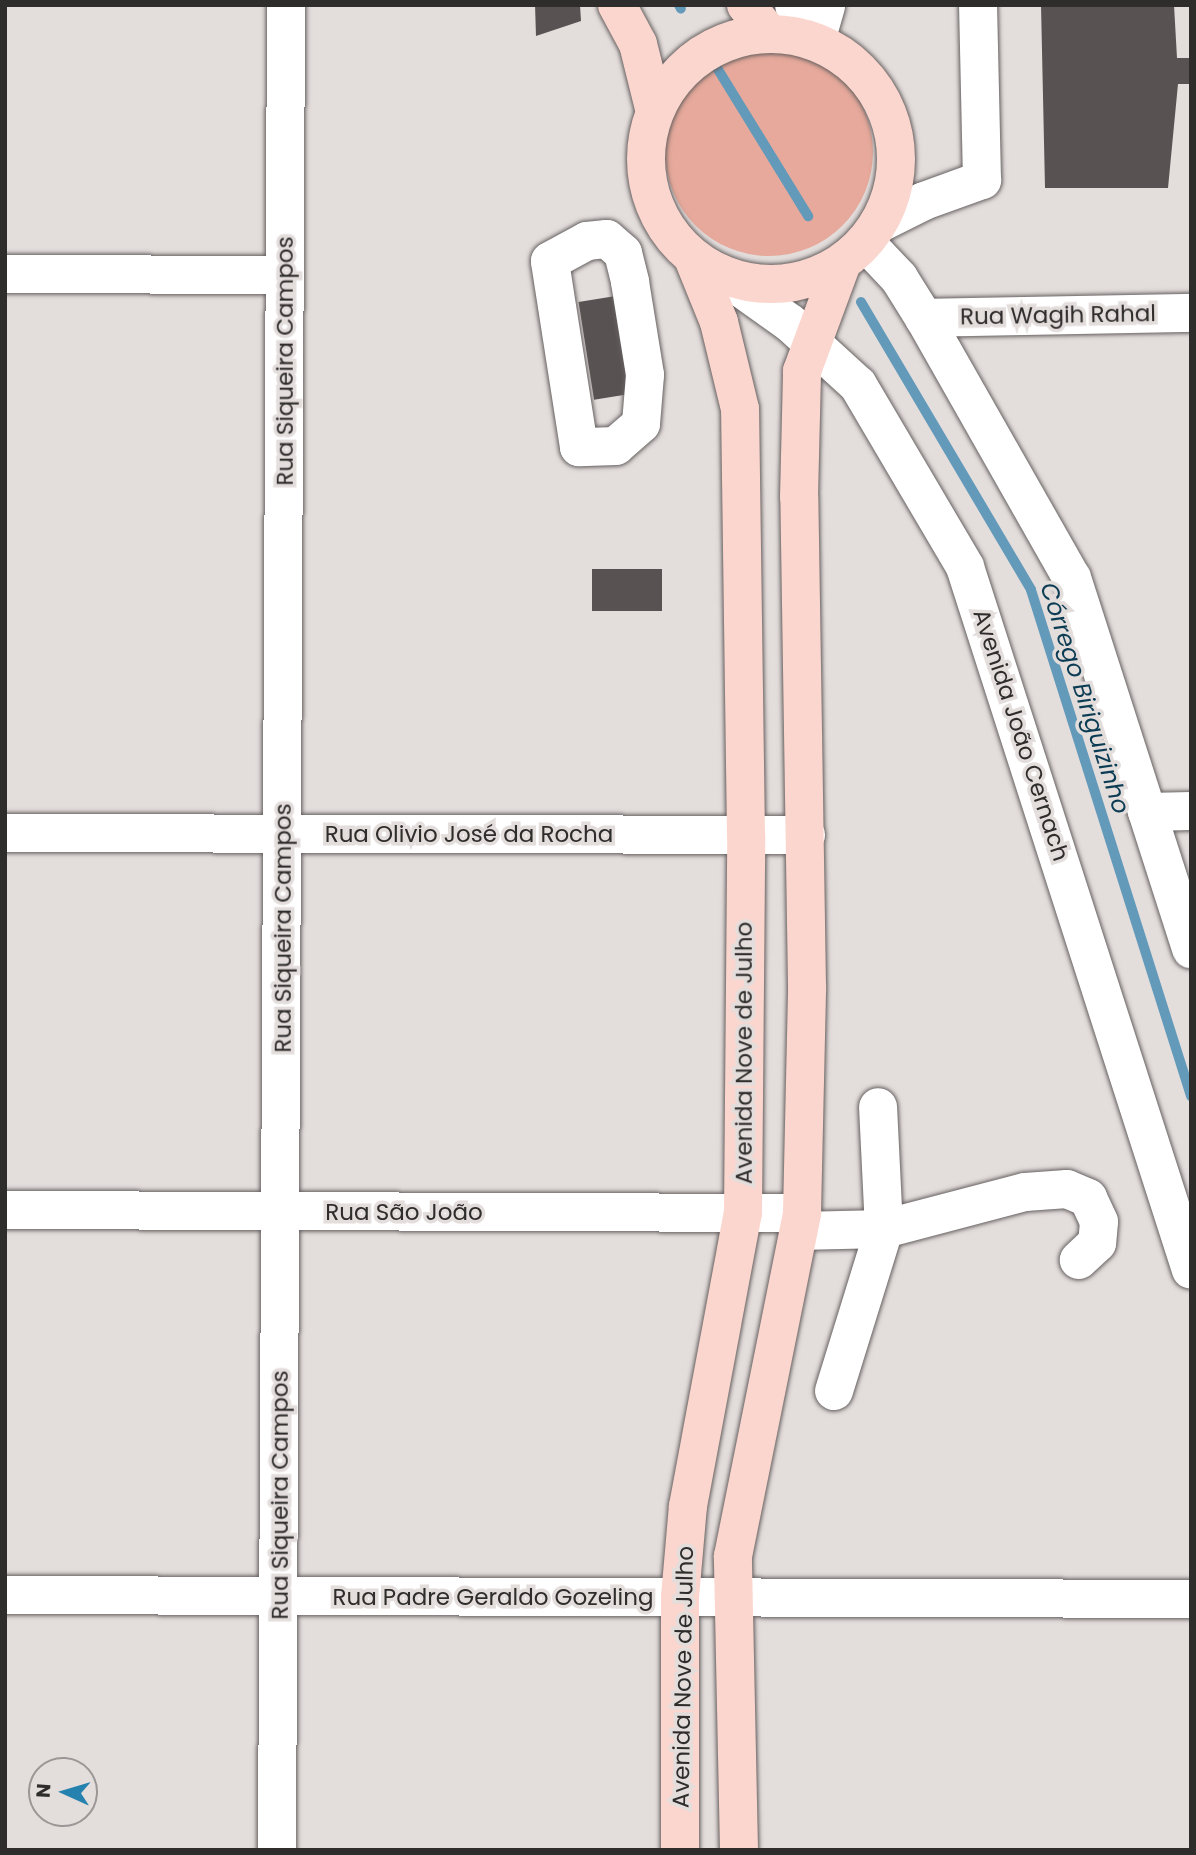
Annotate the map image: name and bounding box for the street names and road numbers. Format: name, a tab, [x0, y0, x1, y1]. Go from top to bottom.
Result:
street label: Rua Siqueira Campos	[271, 236, 299, 486]
street label: Rua Wagih Rahal	[960, 299, 1156, 331]
street label: Avenida João Cernach	[967, 606, 1075, 864]
street label: Rua Siqueira Campos	[269, 803, 297, 1053]
street label: Rua Olivio José da Rocha	[325, 820, 613, 848]
street label: Avenida Nove de Julho	[730, 922, 758, 1184]
street label: Rua São João	[325, 1198, 483, 1226]
street label: Rua Siqueira Campos	[266, 1370, 294, 1620]
street label: Avenida Nove de Julho	[667, 1546, 699, 1808]
street label: Rua Padre Geraldo Gozeling	[332, 1583, 654, 1611]

